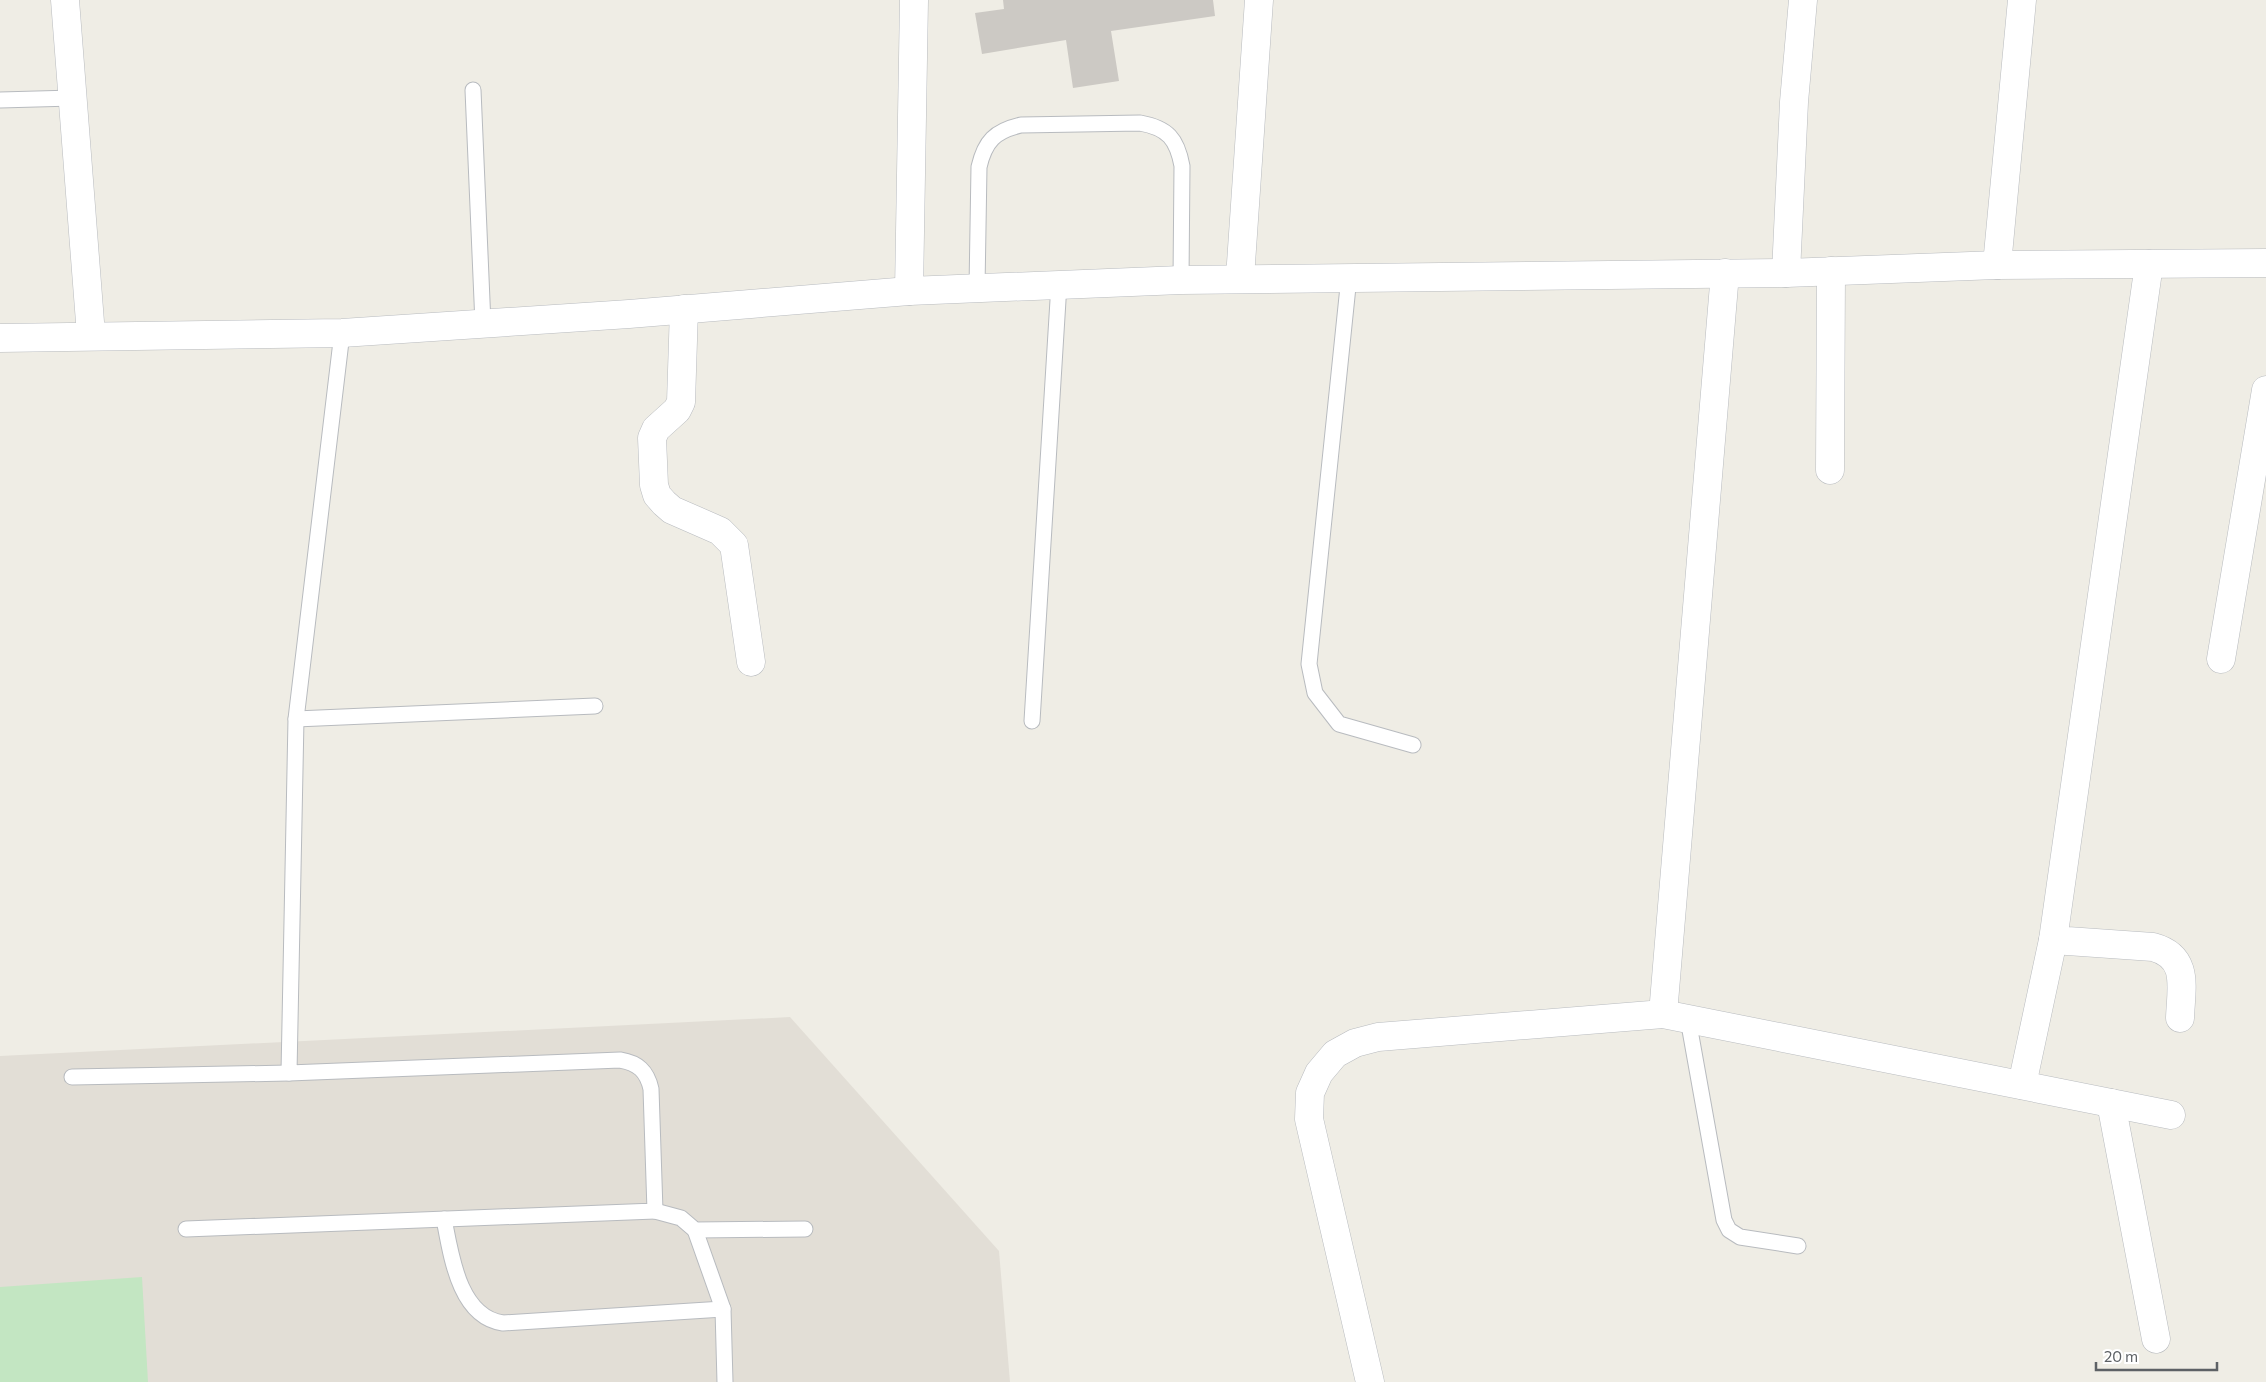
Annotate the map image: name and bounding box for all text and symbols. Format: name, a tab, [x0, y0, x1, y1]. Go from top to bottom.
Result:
scale bar	[2096, 1340, 2217, 1372]
text: 20 m	[2104, 1347, 2138, 1365]

